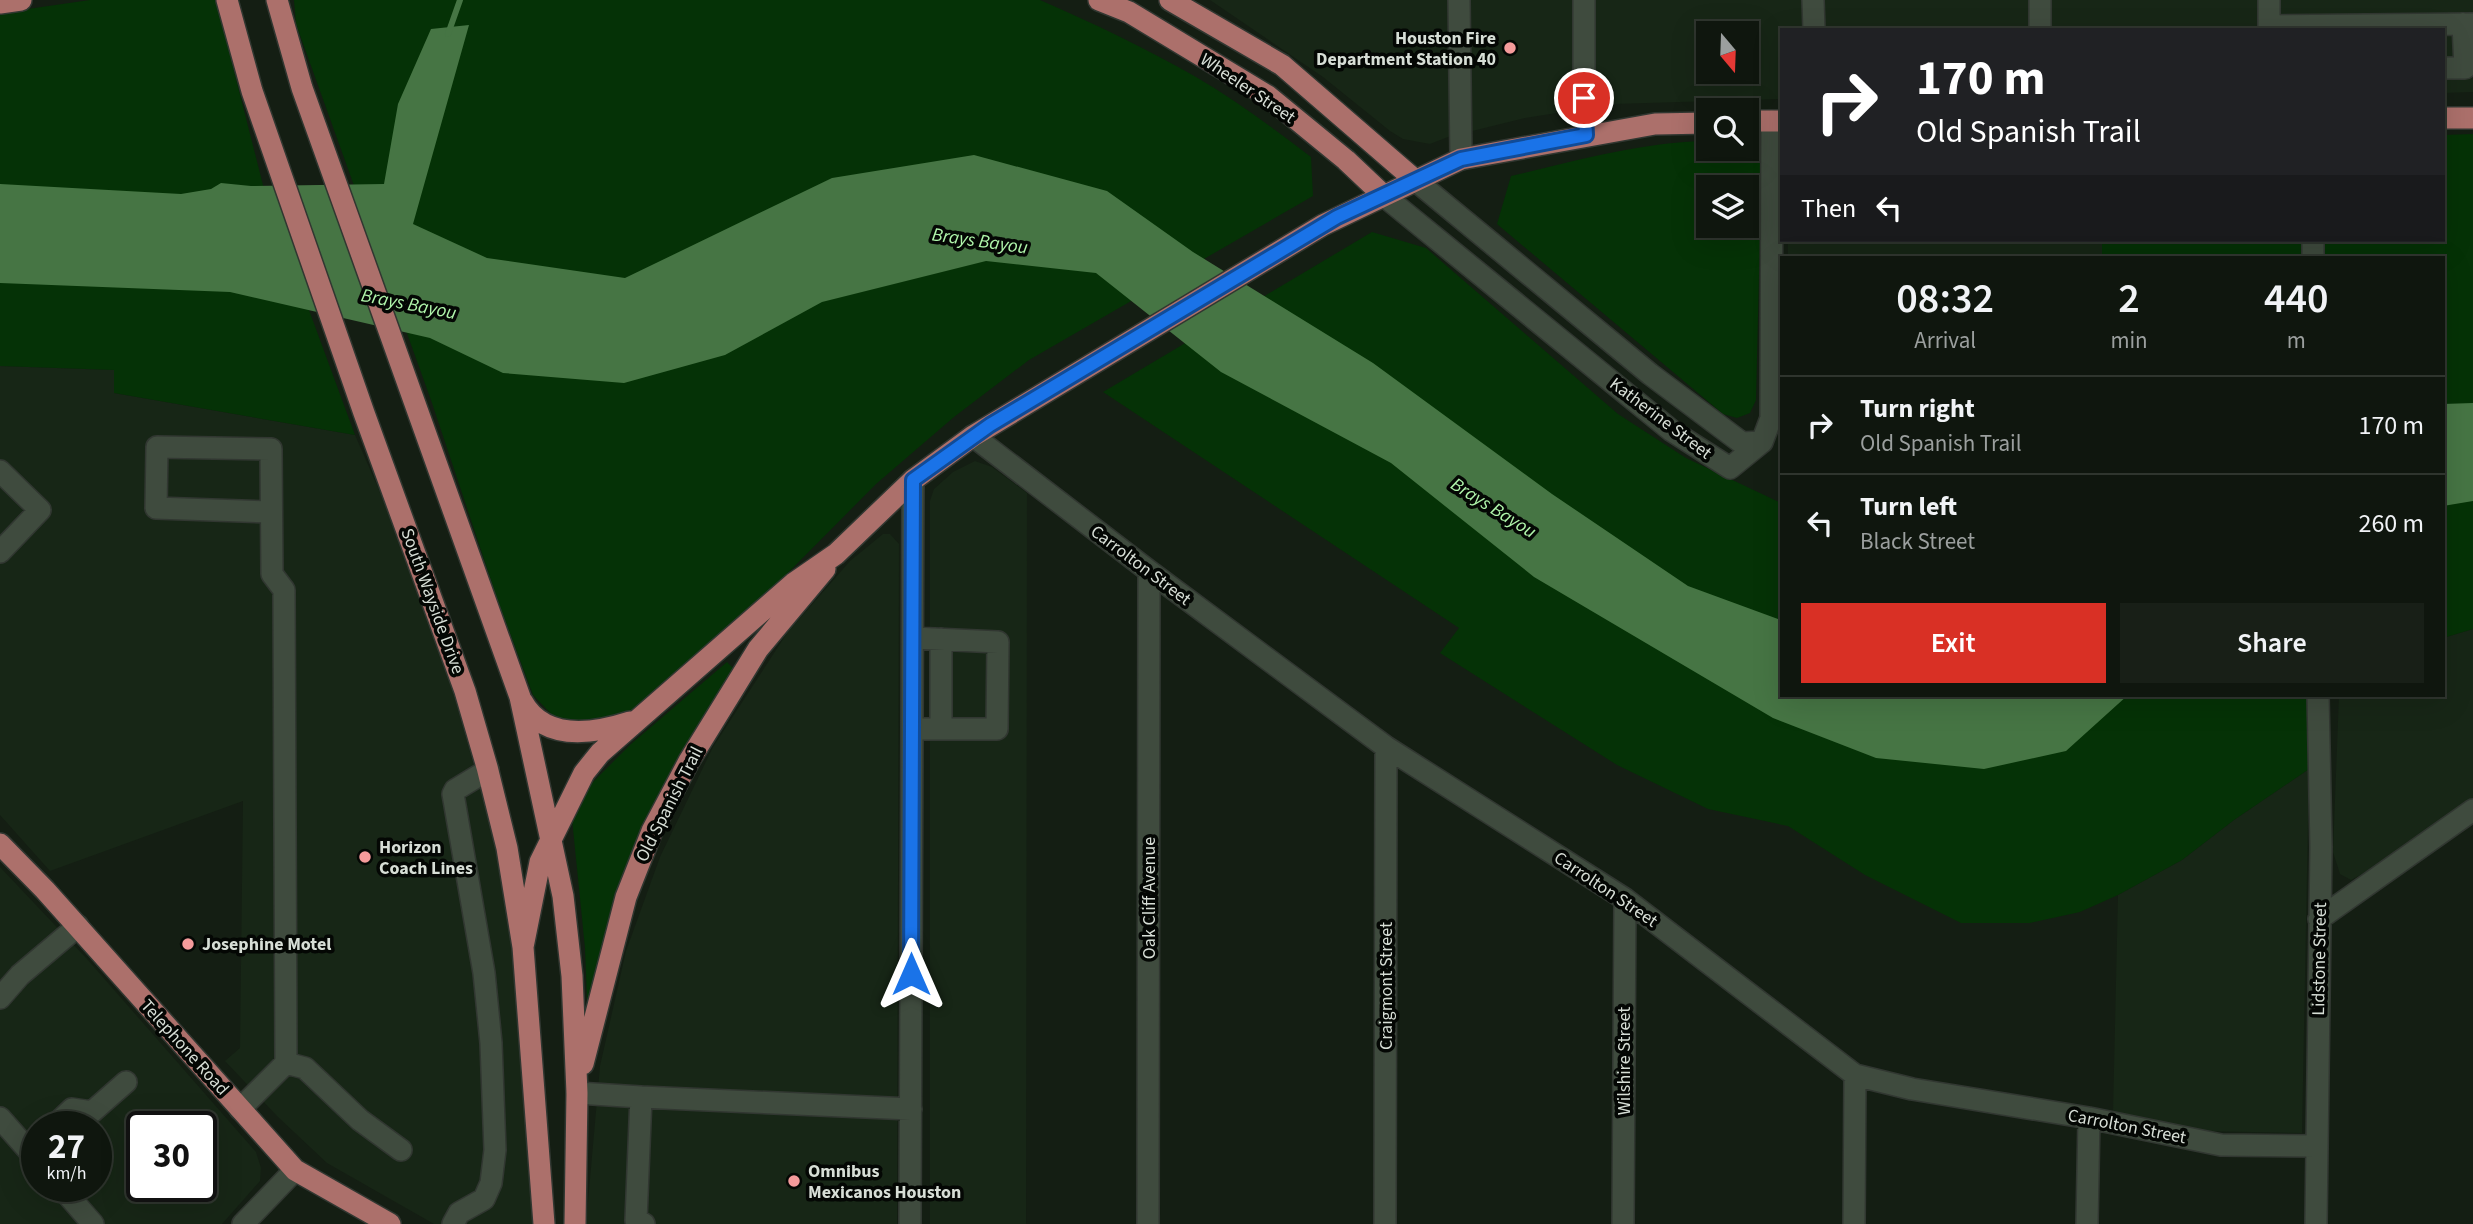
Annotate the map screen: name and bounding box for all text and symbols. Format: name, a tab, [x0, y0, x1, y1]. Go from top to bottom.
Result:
north arrow	[1696, 21, 1759, 84]
map controls	[1696, 21, 1759, 238]
place label: Houston Fire Department Station 40	[1316, 26, 1496, 72]
marker: Houston Fire Department Station 40	[1502, 40, 1518, 56]
text: 170 m	[1916, 44, 2045, 114]
street label: Wheeler Street	[1195, 47, 1300, 130]
icon: right	[1801, 56, 1892, 147]
pin	[1554, 68, 1614, 128]
icon: arrive	[1565, 79, 1603, 117]
button: search	[1696, 98, 1759, 161]
text: Old Spanish Trail	[1916, 109, 2141, 155]
button: layers	[1696, 175, 1759, 238]
icon: left	[1870, 189, 1908, 227]
text: Then	[1801, 190, 1856, 227]
water label: Brays Bayou	[930, 221, 1029, 262]
text: 08:32	[1896, 269, 1994, 329]
text: 2	[2118, 269, 2140, 329]
text: 440	[2264, 269, 2329, 329]
water label: Brays Bayou	[359, 282, 459, 327]
text: Arrival	[1914, 324, 1976, 357]
text: min	[2110, 324, 2148, 357]
text: m	[2287, 324, 2306, 357]
street label: Katherine Street	[1604, 372, 1717, 465]
text: Turn right	[1860, 390, 1975, 427]
icon: right	[1801, 406, 1839, 444]
text: 170 m	[2358, 407, 2424, 444]
text: Old Spanish Trail	[1860, 427, 2022, 460]
water label: Brays Bayou	[1445, 471, 1541, 545]
text: Turn left	[1860, 488, 1957, 525]
icon: left	[1801, 504, 1839, 542]
text: 260 m	[2358, 505, 2424, 542]
street label: Carrolton Street	[1085, 519, 1196, 612]
street label: South Wayside Drive	[395, 525, 471, 678]
text: Black Street	[1860, 525, 1975, 558]
button: Exit	[1801, 603, 2106, 683]
button: Share	[2120, 603, 2424, 683]
street label: Old Spanish Trail	[630, 742, 709, 866]
place label: Horizon Coach Lines	[379, 835, 473, 881]
street label: Oak Cliff Avenue	[1137, 837, 1162, 959]
street label: Carrolton Street	[1549, 845, 1663, 933]
marker: Horizon Coach Lines	[357, 849, 373, 865]
street label: Lidstone Street	[2306, 902, 2333, 1016]
street label: Craigmont Street	[1374, 922, 1399, 1050]
place label: Josephine Motel	[202, 932, 331, 957]
marker: Josephine Motel	[180, 936, 196, 952]
position arrow	[874, 937, 948, 1011]
street label: Telephone Road	[135, 994, 235, 1101]
street label: Wilshire Street	[1612, 1007, 1637, 1115]
street label: Carrolton Street	[2066, 1103, 2188, 1150]
speed limit sign: 30	[126, 1111, 217, 1202]
text: 27	[48, 1122, 85, 1172]
place label: Omnibus Mexicanos Houston	[808, 1159, 961, 1205]
text: km/h	[47, 1161, 86, 1186]
marker: Omnibus Mexicanos Houston	[786, 1173, 802, 1189]

